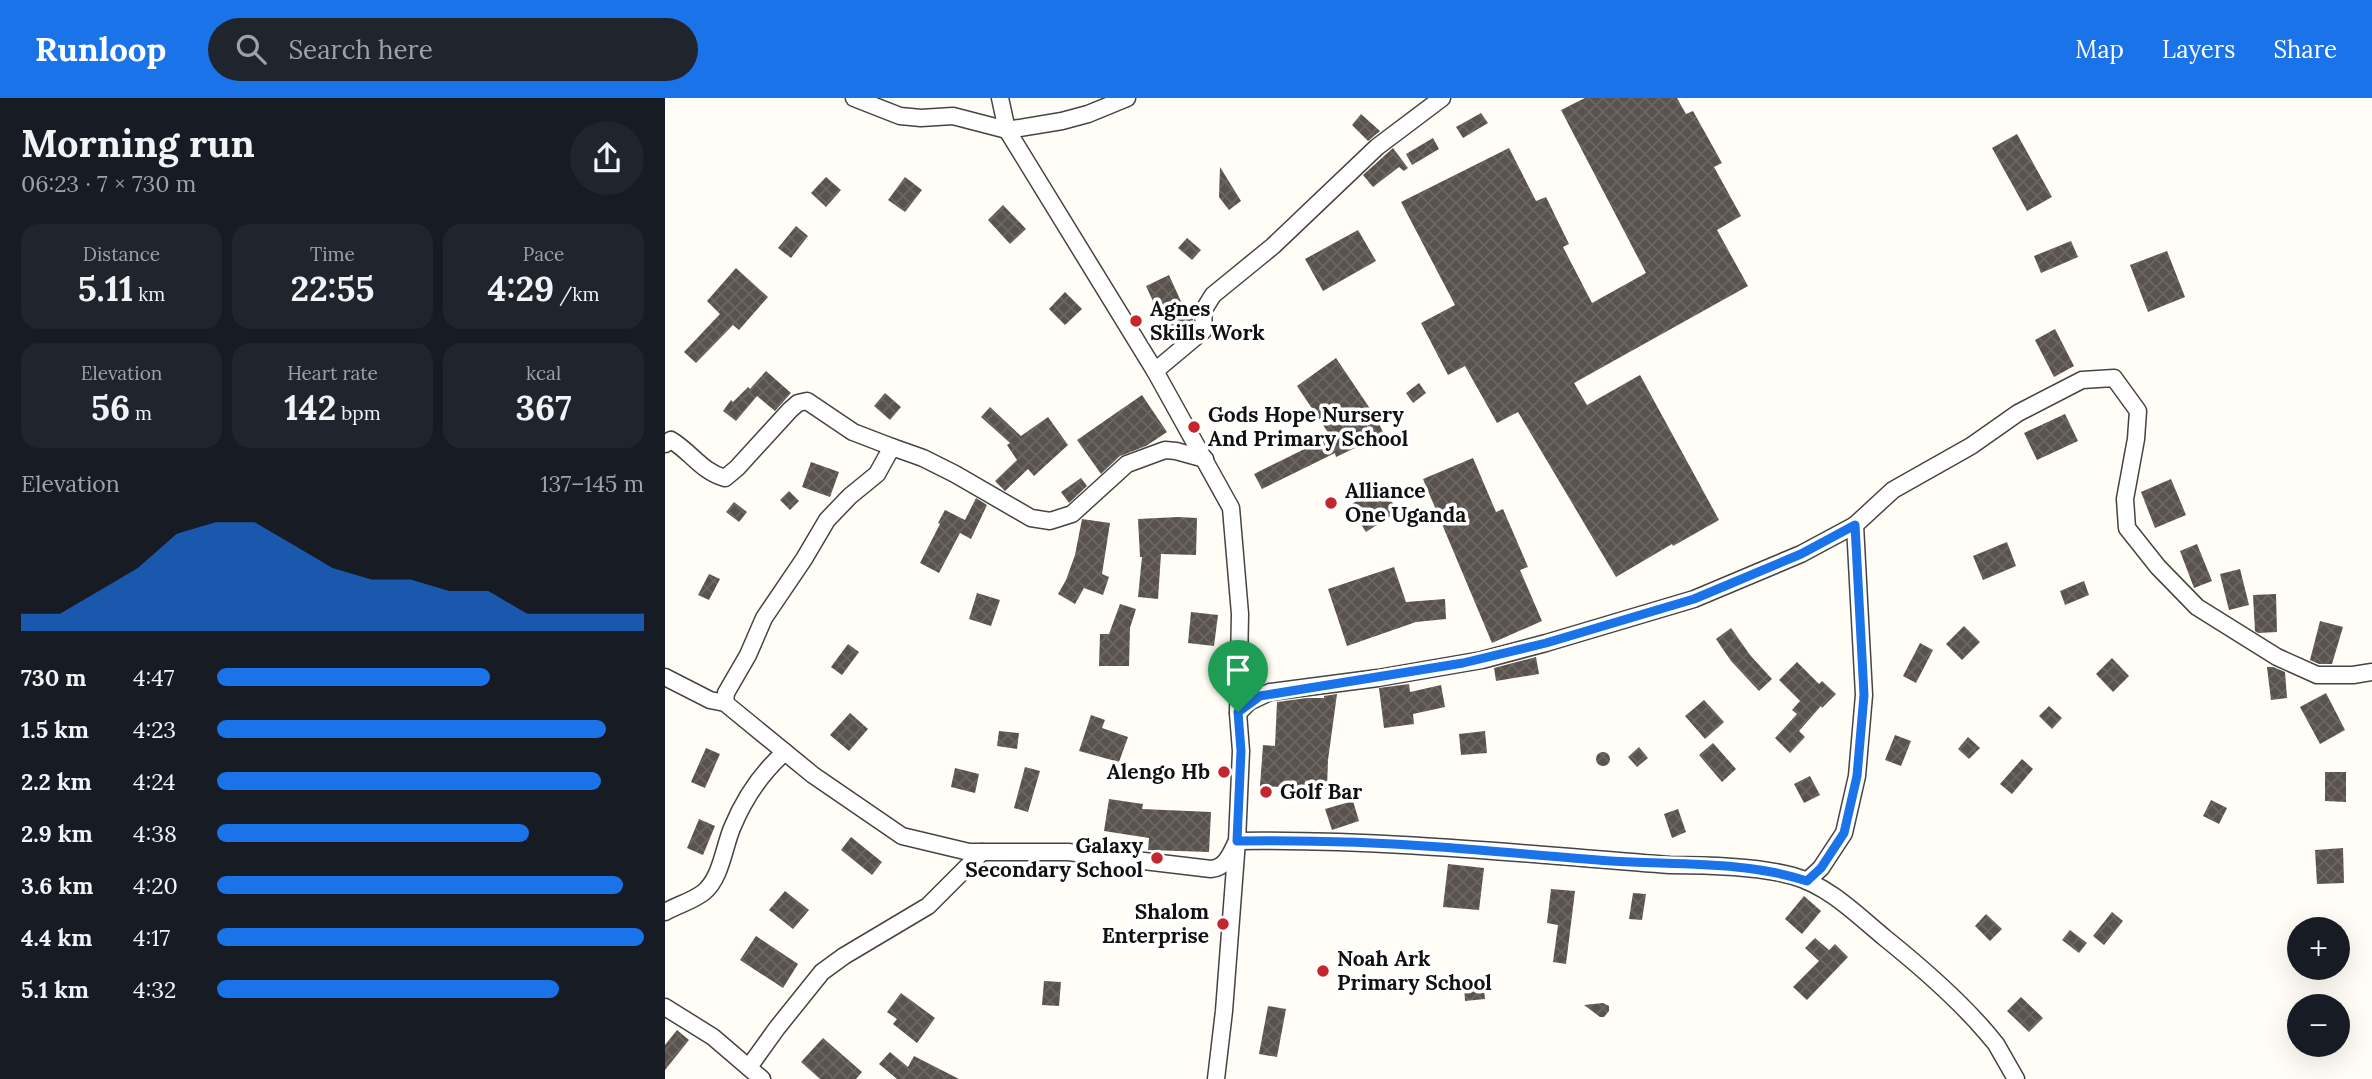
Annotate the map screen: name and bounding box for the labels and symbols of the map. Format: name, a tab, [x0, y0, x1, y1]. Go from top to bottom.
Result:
place label: Agnes Skills Work	[1150, 295, 1265, 346]
marker: Agnes Skills Work	[1128, 313, 1144, 329]
place label: Gods Hope Nursery And Primary School	[1208, 401, 1409, 452]
marker: Gods Hope Nursery And Primary School	[1186, 419, 1202, 435]
place label: Alliance One Uganda	[1345, 477, 1466, 528]
marker: Alliance One Uganda	[1323, 495, 1339, 511]
pin	[1208, 640, 1268, 712]
place label: Alengo Hb	[1107, 758, 1210, 785]
marker: Alengo Hb	[1216, 764, 1232, 780]
place label: Golf Bar	[1280, 778, 1362, 805]
marker: Golf Bar	[1258, 784, 1274, 800]
place label: Galaxy Secondary School	[965, 832, 1143, 883]
marker: Galaxy Secondary School	[1149, 850, 1165, 866]
place label: Shalom Enterprise	[1102, 898, 1209, 949]
marker: Shalom Enterprise	[1215, 916, 1231, 932]
place label: Noah Ark Primary School	[1337, 945, 1492, 996]
marker: Noah Ark Primary School	[1315, 963, 1331, 979]

